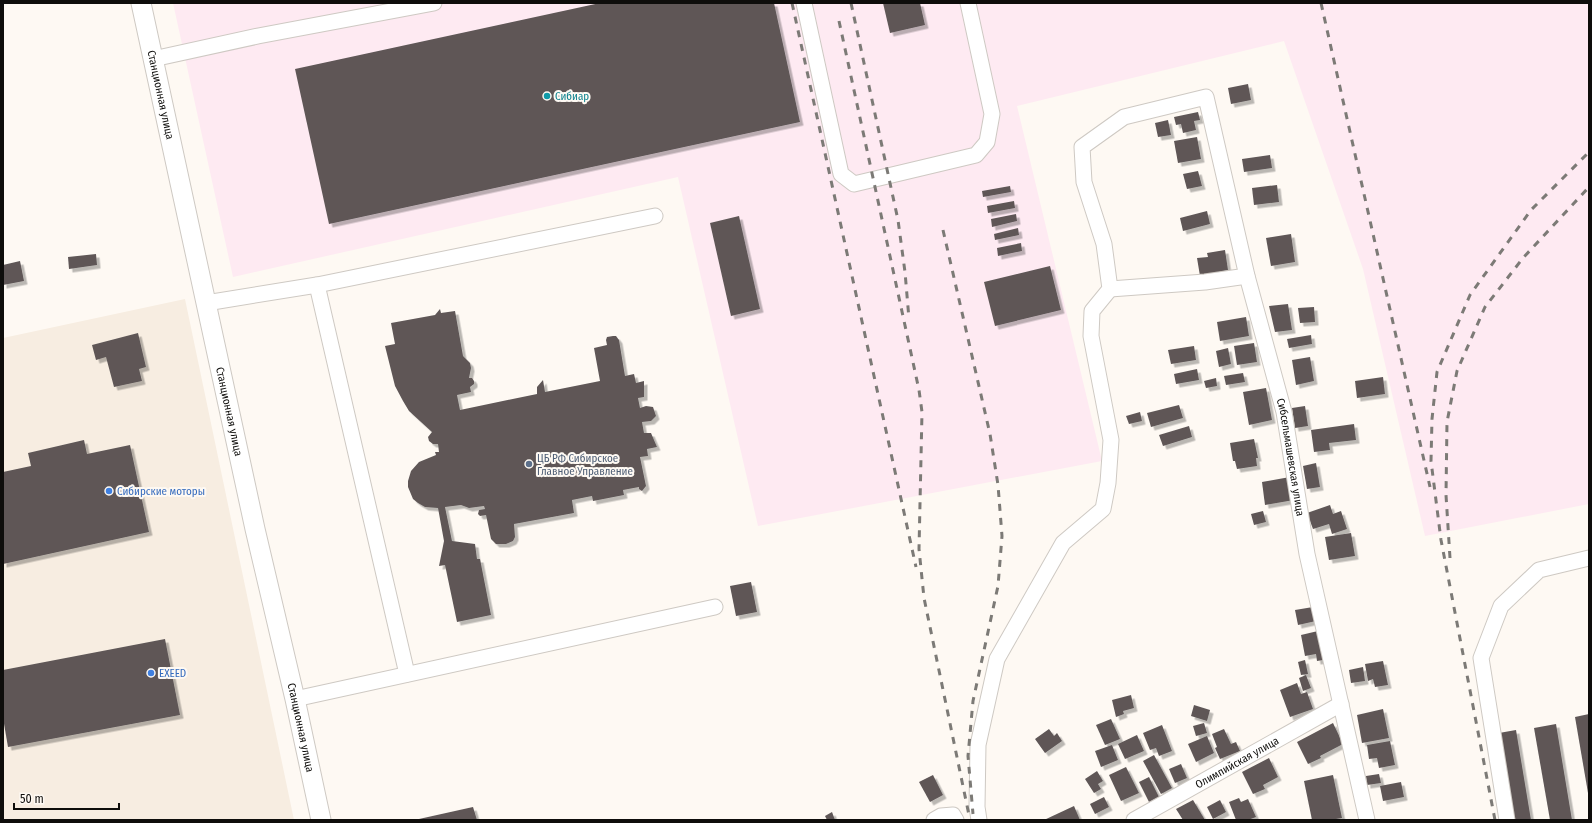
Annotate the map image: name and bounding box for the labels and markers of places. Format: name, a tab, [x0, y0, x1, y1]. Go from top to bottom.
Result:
place label: Сибиар	[555, 90, 589, 103]
marker: Сибиар	[542, 91, 552, 101]
place label: ЦБ РФ Сибирское Главное Управление	[537, 452, 633, 478]
marker: ЦБ РФ Сибирское Главное Управление	[524, 459, 534, 469]
place label: Сибирские моторы	[117, 485, 205, 498]
marker: Сибирские моторы	[104, 486, 114, 496]
place label: EXEED	[159, 667, 186, 680]
marker: EXEED	[146, 668, 156, 678]

